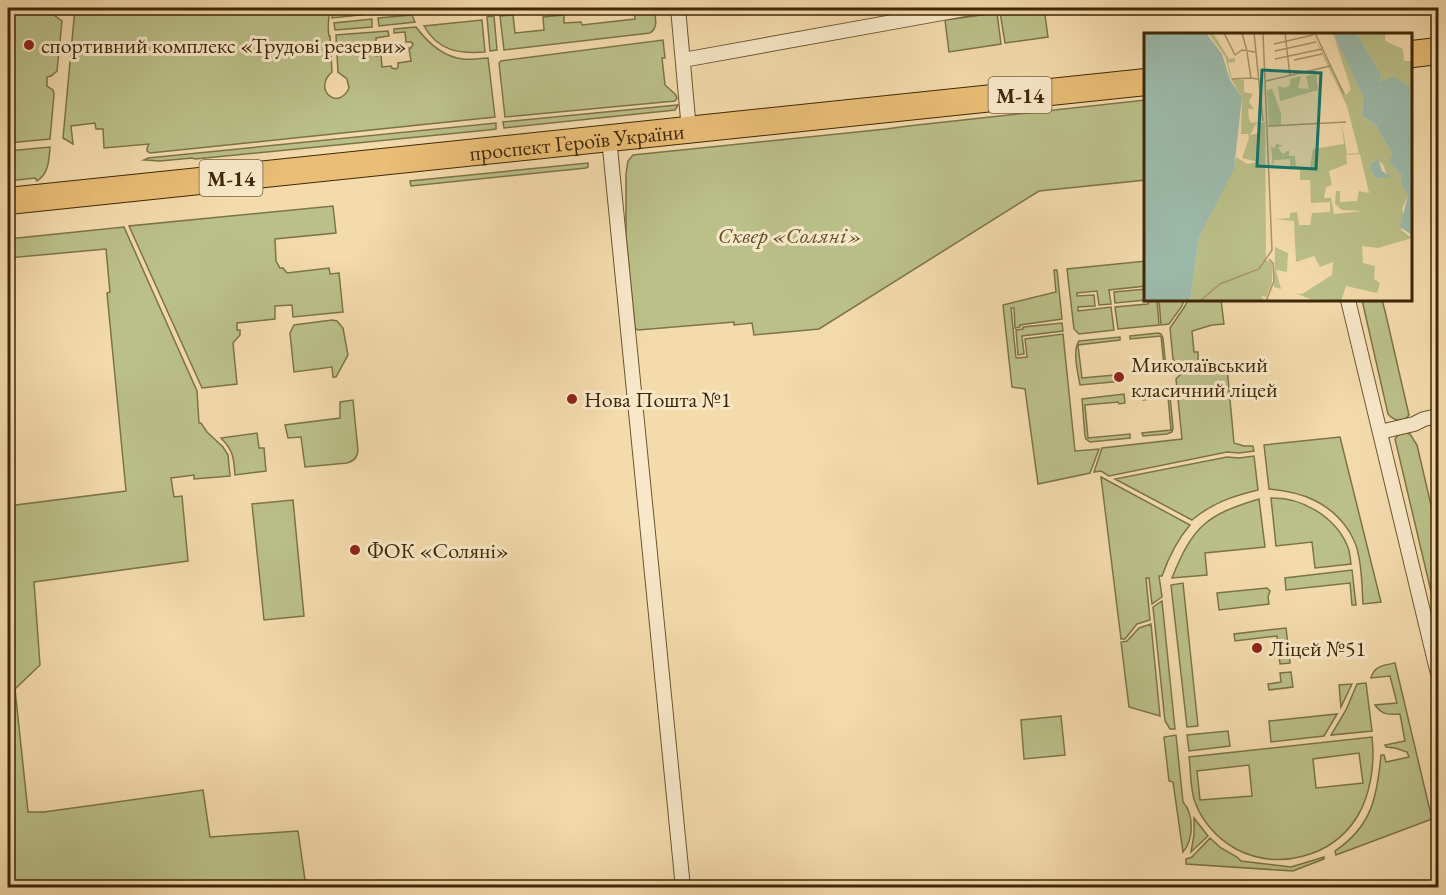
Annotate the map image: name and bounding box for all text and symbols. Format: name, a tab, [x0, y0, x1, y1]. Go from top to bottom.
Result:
place label: спортивний комплекс «Трудові резерви»	[41, 31, 407, 60]
inset map	[1144, 33, 1413, 302]
marker: спортивний комплекс «Трудові резерви»	[22, 38, 36, 52]
road number: М-14	[988, 77, 1052, 113]
street label: проспект Героїв України	[468, 116, 686, 167]
road number: М-14	[200, 160, 262, 196]
park label: Сквер «Соляні»	[718, 221, 862, 250]
place label: Миколаївський класичний ліцей	[1131, 350, 1278, 404]
marker: Миколаївський класичний ліцей	[1112, 370, 1126, 384]
place label: Нова Пошта №1	[584, 385, 731, 414]
marker: Нова Пошта №1	[565, 392, 579, 406]
place label: ФОК «Соляні»	[367, 536, 509, 565]
marker: ФОК «Соляні»	[348, 543, 362, 557]
place label: Ліцей №51	[1269, 634, 1366, 663]
marker: Ліцей №51	[1250, 641, 1264, 655]

